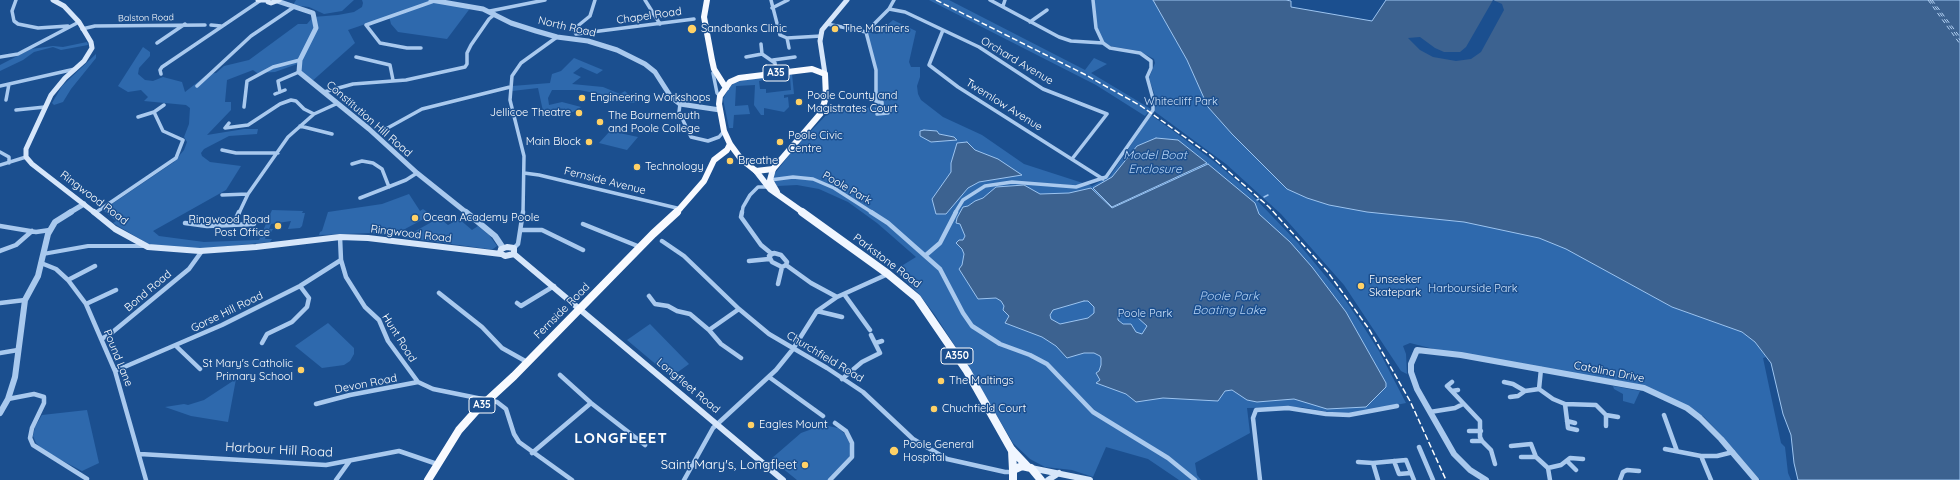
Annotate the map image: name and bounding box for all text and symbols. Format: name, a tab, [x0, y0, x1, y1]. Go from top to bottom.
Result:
street label: Chapel Road	[616, 5, 682, 27]
street label: Balston Road	[118, 12, 174, 24]
street label: North Road	[537, 14, 597, 40]
place label: Sandbanks Clinic	[701, 22, 787, 36]
place label: The Mariners	[843, 22, 909, 36]
marker: Sandbanks Clinic	[686, 23, 698, 35]
marker: The Mariners	[830, 24, 840, 34]
street label: Orchard Avenue	[978, 34, 1056, 88]
road number: A35	[763, 65, 789, 81]
street label: Twemlow Avenue	[963, 76, 1045, 134]
street label: Constitution Hill Road	[323, 78, 415, 160]
place label: Poole County and Magistrates Court	[807, 89, 898, 115]
place label: Engineering Workshops	[590, 91, 710, 105]
marker: Engineering Workshops	[577, 93, 587, 103]
park label: Whitecliff Park	[1144, 95, 1218, 109]
marker: Poole County and Magistrates Court	[794, 97, 804, 107]
place label: Jellicoe Theatre	[490, 106, 571, 120]
marker: Jellicoe Theatre	[574, 108, 584, 118]
place label: The Bournemouth and Poole College	[608, 109, 700, 135]
marker: The Bournemouth and Poole College	[595, 117, 605, 127]
place label: Poole Civic Centre	[788, 129, 843, 155]
place label: Main Block	[526, 135, 581, 149]
marker: Main Block	[584, 137, 594, 147]
marker: Poole Civic Centre	[775, 137, 785, 147]
water label: Model Boat Enclosure	[1123, 148, 1187, 176]
place label: Breathe	[738, 154, 778, 168]
marker: Breathe	[725, 156, 735, 166]
place label: Technology	[645, 160, 704, 174]
marker: Technology	[632, 162, 642, 172]
street label: Fernside Avenue	[563, 164, 647, 198]
street label: Ringwood Road	[57, 168, 131, 228]
street label: Poole Park	[820, 169, 874, 207]
place label: Ocean Academy Poole	[423, 211, 539, 225]
place label: Ringwood Road Post Office	[189, 213, 270, 239]
marker: Ocean Academy Poole	[410, 213, 420, 223]
marker: Ringwood Road Post Office	[273, 221, 283, 231]
street label: Ringwood Road	[370, 222, 452, 246]
street label: Parkstone Road	[850, 231, 924, 291]
street label: Bond Road	[122, 268, 174, 314]
place label: Funseeker Skatepark	[1369, 273, 1421, 299]
street label: Fernside Road	[531, 280, 593, 342]
marker: Funseeker Skatepark	[1356, 281, 1366, 291]
park label: Harbourside Park	[1428, 282, 1518, 296]
street label: Gorse Hill Road	[189, 289, 265, 335]
water label: Poole Park Boating Lake	[1192, 289, 1266, 317]
park label: Poole Park	[1118, 307, 1172, 321]
street label: Hunt Road	[379, 311, 419, 365]
street label: Pound Lane	[101, 327, 135, 389]
street label: Churchfield Road	[784, 329, 866, 385]
road number: A350	[941, 348, 973, 364]
street label: Longfleet Road	[654, 356, 722, 416]
place label: St Mary's Catholic Primary School	[203, 357, 293, 383]
street label: Catalina Drive	[1573, 359, 1645, 385]
marker: St Mary's Catholic Primary School	[296, 365, 306, 375]
street label: Devon Road	[334, 371, 398, 397]
place label: The Maltings	[949, 374, 1014, 388]
marker: The Maltings	[936, 376, 946, 386]
road number: A35	[469, 397, 495, 413]
place label: Chuchfield Court	[942, 402, 1026, 416]
marker: Chuchfield Court	[929, 404, 939, 414]
place label: Eagles Mount	[759, 418, 828, 432]
marker: Eagles Mount	[746, 420, 756, 430]
district label: LONGFLEET	[574, 429, 668, 447]
place label: Poole General Hospital	[903, 438, 974, 464]
street label: Harbour Hill Road	[225, 439, 333, 461]
marker: Poole General Hospital	[888, 445, 900, 457]
place label: Saint Mary's, Longfleet	[661, 457, 797, 473]
marker: Saint Mary's, Longfleet	[800, 460, 810, 470]

